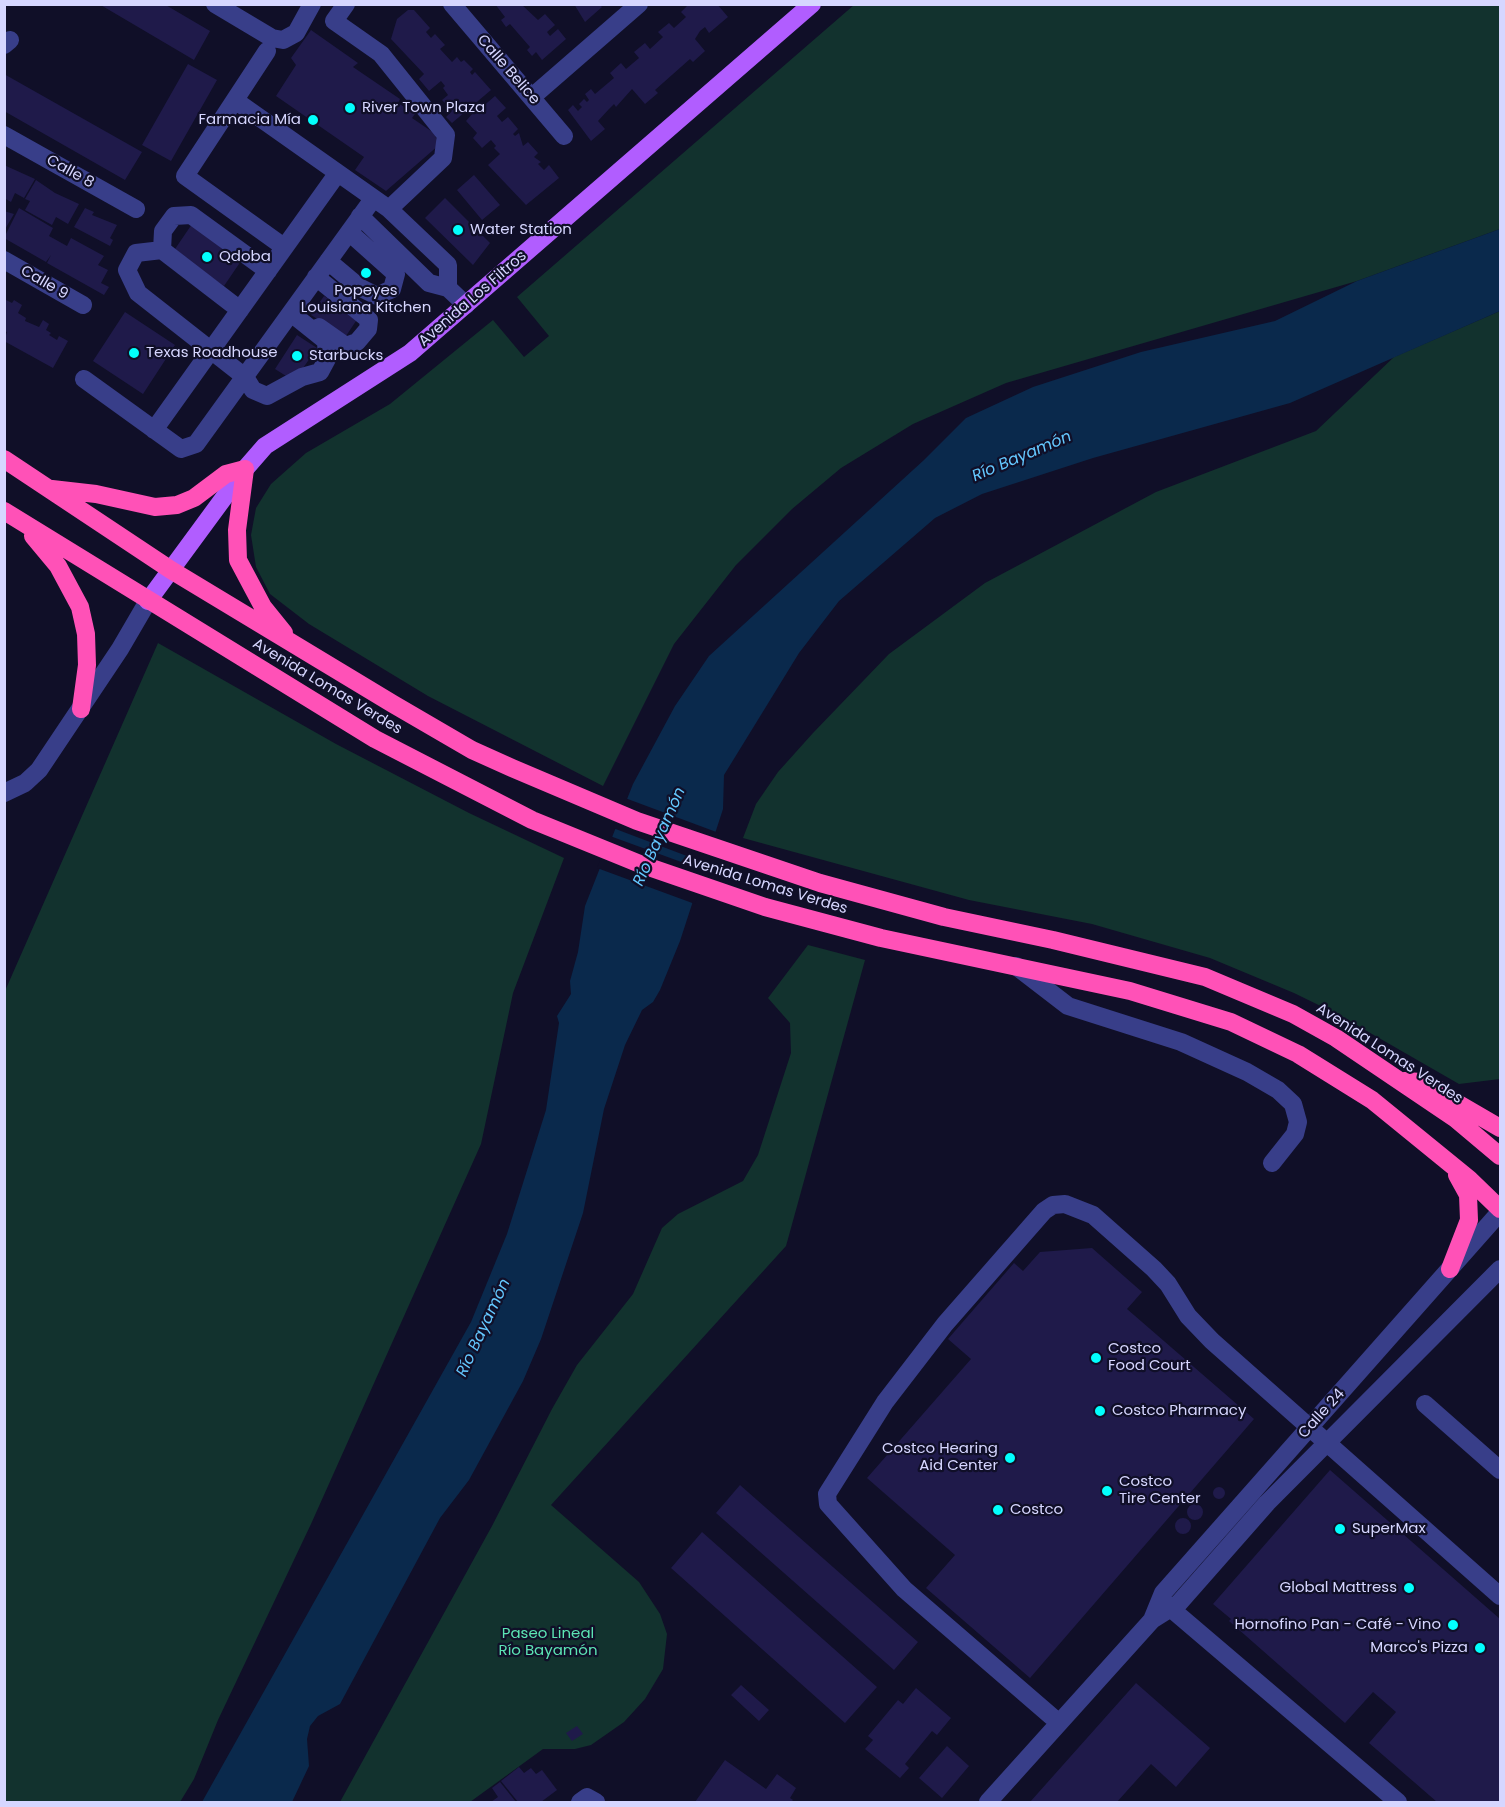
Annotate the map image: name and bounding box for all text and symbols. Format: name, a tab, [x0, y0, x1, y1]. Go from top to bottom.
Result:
street label: Calle Belice	[473, 31, 543, 109]
place label: River Town Plaza	[362, 99, 485, 117]
marker: River Town Plaza	[343, 101, 357, 115]
place label: Farmacia Mía	[198, 111, 301, 129]
marker: Farmacia Mía	[306, 113, 320, 127]
street label: Calle 8	[43, 152, 97, 192]
place label: Water Station	[470, 221, 572, 239]
marker: Water Station	[451, 223, 465, 237]
street label: Avenida Los Filtros	[415, 247, 531, 351]
place label: Qdoba	[219, 248, 271, 266]
marker: Qdoba	[200, 250, 214, 264]
street label: Calle 9	[17, 262, 71, 304]
marker: Popeyes Louisiana Kitchen	[359, 266, 373, 280]
place label: Popeyes Louisiana Kitchen	[301, 282, 431, 317]
place label: Texas Roadhouse	[146, 344, 278, 362]
marker: Texas Roadhouse	[127, 346, 141, 360]
place label: Starbucks	[309, 347, 383, 365]
marker: Starbucks	[290, 349, 304, 363]
water label: Río Bayamón	[969, 427, 1075, 487]
street label: Avenida Lomas Verdes	[249, 635, 405, 739]
water label: Río Bayamón	[630, 785, 690, 889]
street label: Avenida Lomas Verdes	[681, 851, 849, 919]
street label: Avenida Lomas Verdes	[1312, 1000, 1466, 1108]
water label: Río Bayamón	[453, 1276, 515, 1380]
place label: Costco Food Court	[1108, 1340, 1191, 1375]
marker: Costco Food Court	[1089, 1351, 1103, 1365]
street label: Calle 24	[1295, 1386, 1349, 1442]
place label: Costco Pharmacy	[1112, 1402, 1246, 1420]
marker: Costco Pharmacy	[1093, 1404, 1107, 1418]
place label: Costco Hearing Aid Center	[882, 1440, 998, 1475]
marker: Costco Hearing Aid Center	[1003, 1451, 1017, 1465]
place label: Costco Tire Center	[1119, 1473, 1201, 1508]
marker: Costco Tire Center	[1100, 1484, 1114, 1498]
place label: Costco	[1010, 1501, 1063, 1519]
marker: Costco	[991, 1503, 1005, 1517]
place label: SuperMax	[1352, 1520, 1426, 1538]
marker: SuperMax	[1333, 1522, 1347, 1536]
place label: Global Mattress	[1280, 1579, 1397, 1597]
marker: Global Mattress	[1402, 1581, 1416, 1595]
place label: Hornofino Pan - Café - Vino	[1234, 1616, 1441, 1634]
marker: Hornofino Pan - Café - Vino	[1446, 1618, 1460, 1632]
park label: Paseo Lineal Río Bayamón	[499, 1625, 597, 1660]
place label: Marco's Pizza	[1370, 1639, 1468, 1657]
marker: Marco's Pizza	[1473, 1641, 1487, 1655]

